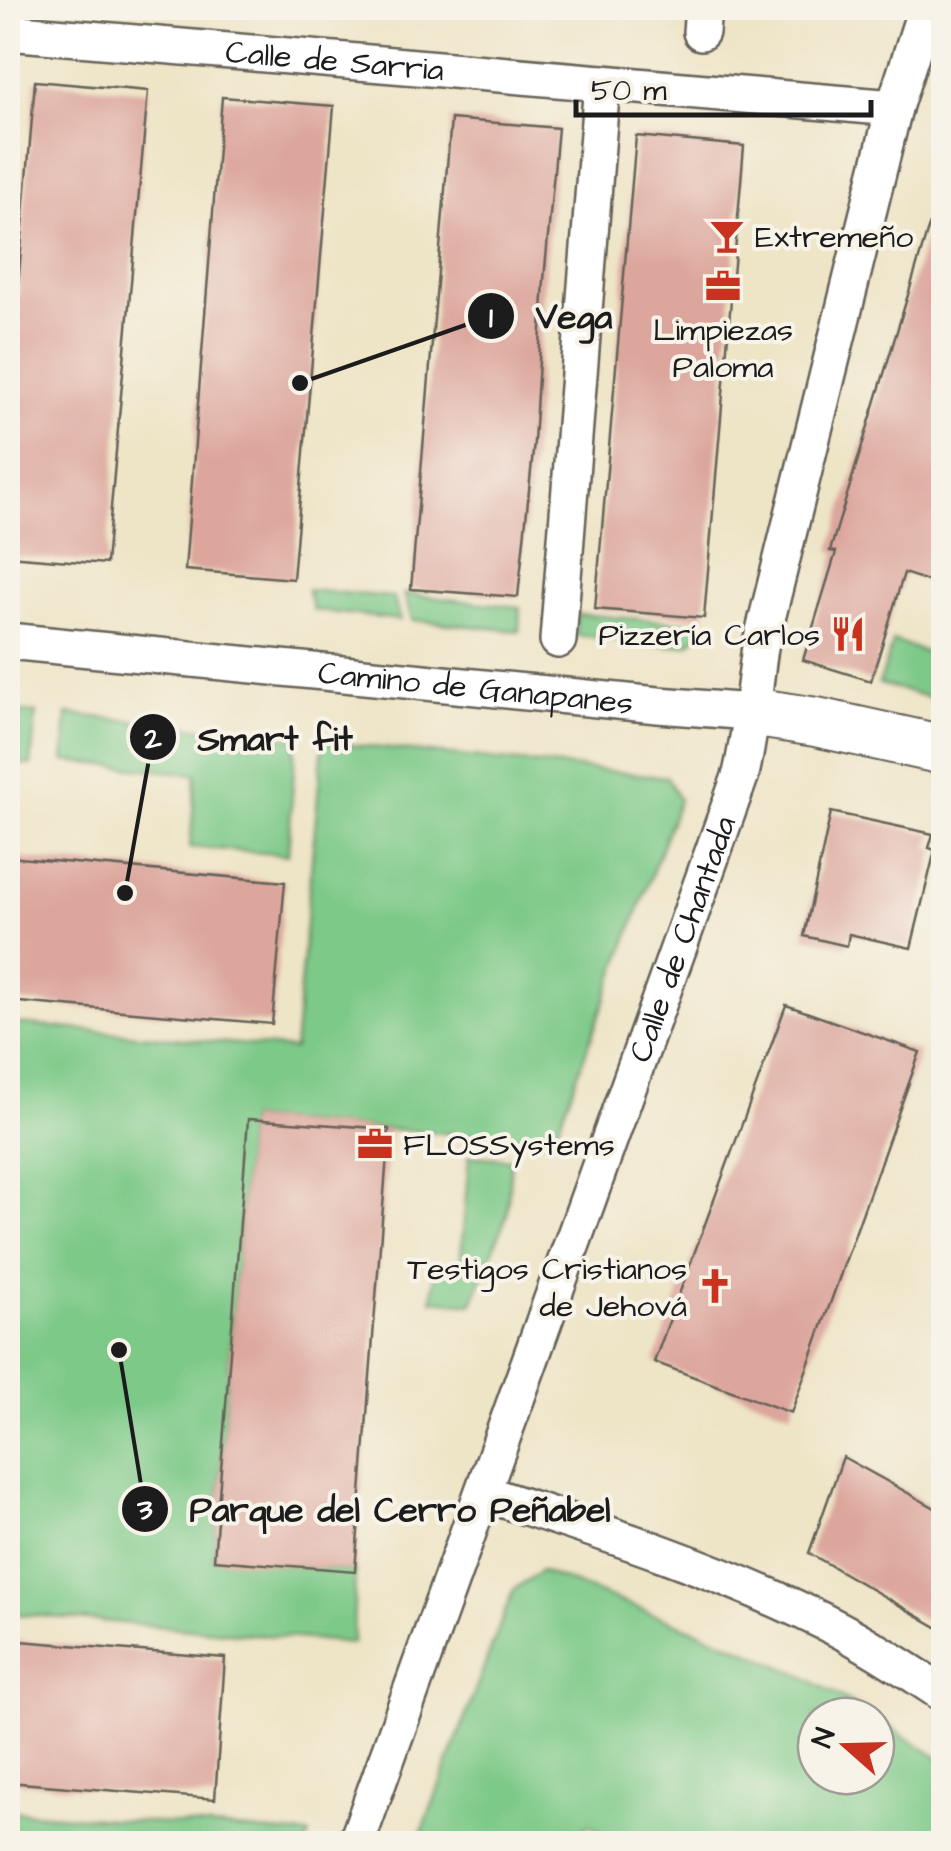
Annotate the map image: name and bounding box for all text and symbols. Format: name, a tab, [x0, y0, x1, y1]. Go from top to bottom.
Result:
street label: Calle de Sarria	[224, 30, 446, 93]
scale bar	[576, 55, 871, 117]
text: 50 m	[591, 70, 667, 112]
place label: Extremeño	[755, 215, 913, 260]
bar icon: Extremeño	[708, 217, 746, 255]
office icon: Limpiezas Paloma	[704, 267, 742, 305]
callout: Vega	[466, 284, 633, 349]
text: Vega	[535, 293, 613, 344]
text: 1	[489, 297, 493, 339]
place label: Limpiezas Paloma	[653, 308, 793, 390]
place label: Pizzería Carlos	[598, 613, 820, 658]
restaurant icon: Pizzería Carlos	[829, 615, 867, 653]
street label: Camino de Ganapanes	[316, 651, 635, 726]
callout: Smart fit	[128, 705, 373, 770]
text: Smart fit	[196, 715, 353, 764]
text: 2	[143, 718, 162, 760]
street label: Calle de Chantada	[618, 810, 748, 1068]
place label: FLOSSystems	[403, 1123, 615, 1168]
office icon: FLOSSystems	[356, 1125, 394, 1163]
place label: Testigos Cristianos de Jehová	[407, 1247, 687, 1329]
church icon: Testigos Cristianos de Jehová	[696, 1267, 734, 1305]
callout: Parque del Cerro Peñabel	[120, 1476, 631, 1541]
text: Parque del Cerro Peñabel	[189, 1486, 611, 1535]
text: 3	[136, 1489, 153, 1531]
north arrow	[796, 1696, 896, 1796]
text: N	[803, 1723, 845, 1753]

